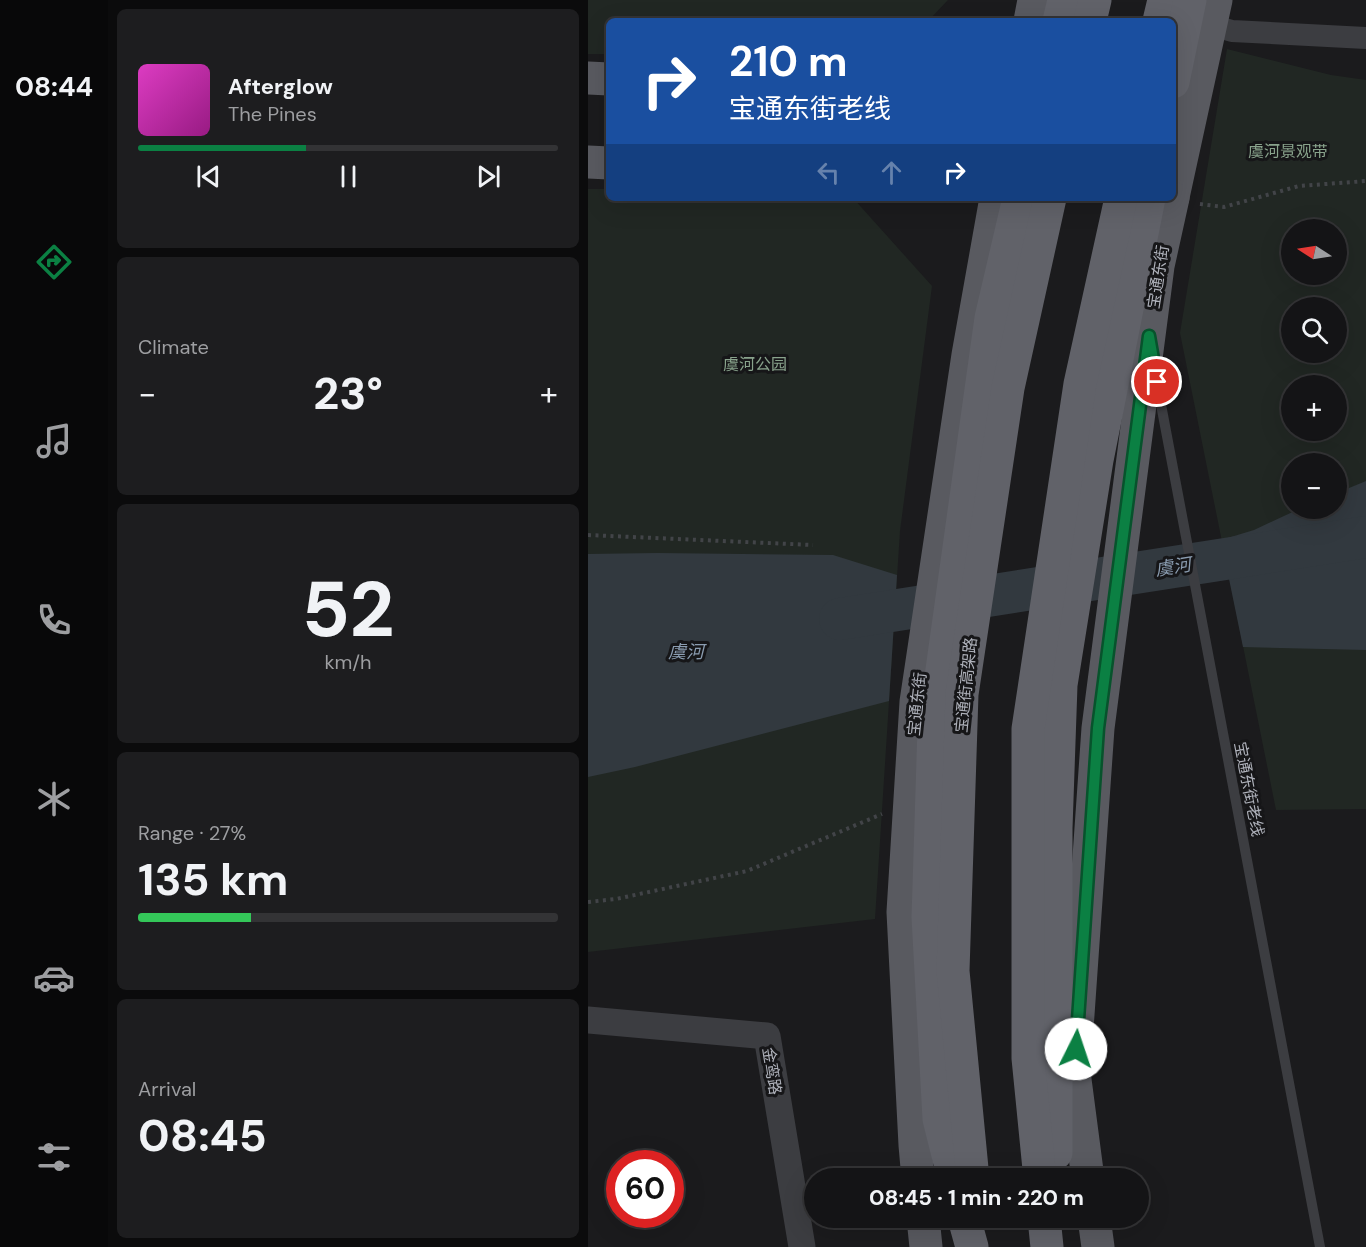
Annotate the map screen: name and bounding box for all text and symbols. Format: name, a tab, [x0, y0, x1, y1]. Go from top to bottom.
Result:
text: 210 m	[729, 34, 847, 89]
icon: right	[630, 42, 708, 120]
text: 08:44	[15, 69, 93, 104]
text: Afterglow	[228, 72, 333, 101]
text: 宝通东街老线	[729, 91, 891, 126]
text: The Pines	[228, 101, 317, 127]
park label: 虞河景观带	[1248, 141, 1328, 162]
icon: left	[812, 156, 845, 189]
icon: ahead	[875, 156, 908, 189]
icon: right	[938, 156, 971, 189]
icon: previous	[192, 160, 225, 193]
icon: pause	[332, 160, 365, 193]
icon: next	[472, 160, 505, 193]
north arrow	[1281, 219, 1347, 285]
map controls	[1281, 219, 1347, 519]
icon: directions	[33, 241, 75, 283]
street label: 宝通东街	[1143, 244, 1173, 310]
button: search	[1281, 297, 1347, 363]
text: Climate	[138, 334, 209, 360]
park label: 虞河公园	[723, 354, 787, 375]
pin	[1131, 356, 1182, 407]
text: 23°	[313, 364, 383, 423]
icon: arrive	[1140, 365, 1173, 398]
text: −	[138, 372, 156, 415]
text: +	[540, 372, 558, 415]
button: +	[1281, 375, 1347, 441]
icon: music	[33, 420, 75, 462]
button: −	[1281, 453, 1347, 519]
water label: 虞河	[1153, 552, 1196, 582]
text: 52	[302, 559, 394, 660]
icon: phone	[33, 599, 75, 641]
street label: 宝通街高架路	[951, 636, 981, 734]
water label: 虞河	[668, 640, 707, 664]
text: km/h	[324, 649, 372, 675]
street label: 宝通东街	[903, 671, 931, 737]
street label: 宝通东街老线	[1230, 740, 1268, 838]
icon: climate	[33, 778, 75, 820]
text: Range · 27%	[138, 820, 246, 846]
text: 135 km	[138, 850, 288, 909]
icon: car	[33, 957, 75, 999]
position arrow	[1044, 1017, 1108, 1081]
street label: 金鸾路	[758, 1046, 786, 1096]
text: Arrival	[138, 1076, 196, 1102]
text: 08:45	[138, 1106, 267, 1165]
icon: filters	[33, 1136, 75, 1178]
speed limit sign: 60	[606, 1150, 684, 1228]
text: 08:45 · 1 min · 220 m	[869, 1183, 1084, 1212]

